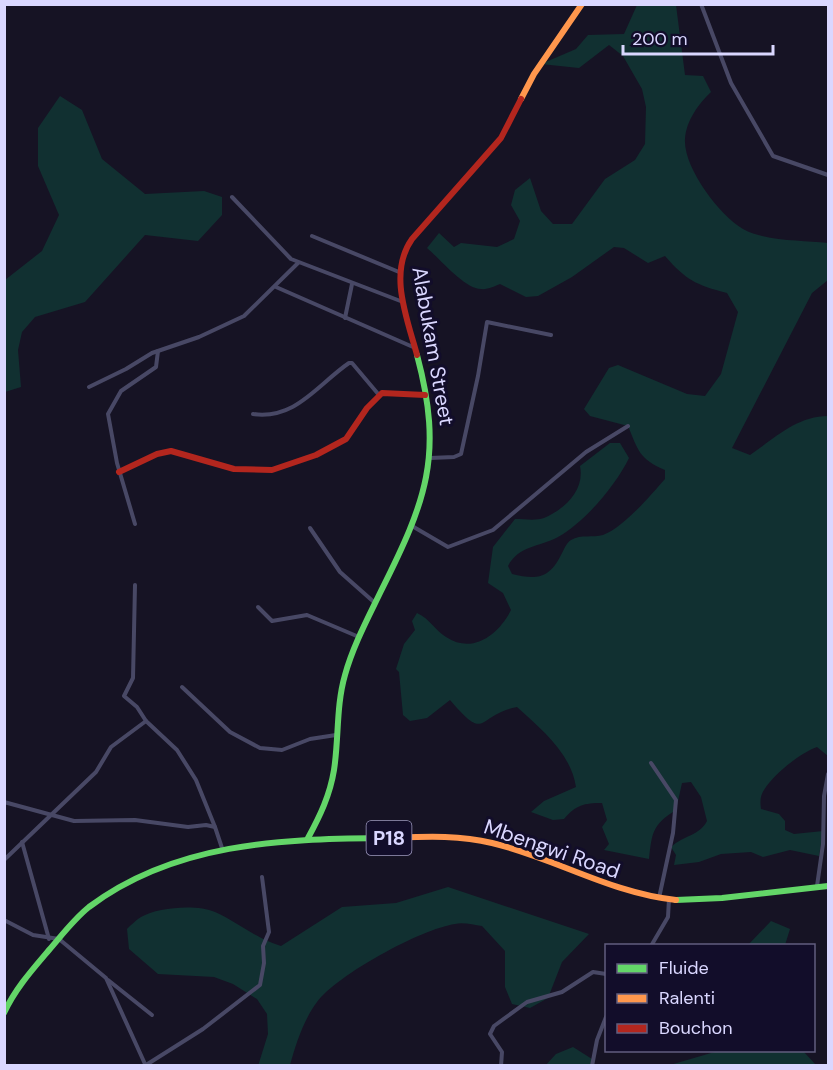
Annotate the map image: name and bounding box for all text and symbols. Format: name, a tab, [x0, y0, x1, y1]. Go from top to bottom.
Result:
scale bar	[623, 18, 773, 56]
text: 200 m	[632, 27, 688, 51]
street label: Alabukam Street	[405, 264, 461, 428]
street label: Mbengwi Road	[480, 813, 624, 885]
road number: P18	[366, 821, 412, 855]
legend	[605, 944, 815, 1052]
text: Fluide	[659, 956, 709, 980]
text: Ralenti	[659, 986, 715, 1010]
text: Bouchon	[659, 1016, 733, 1040]

